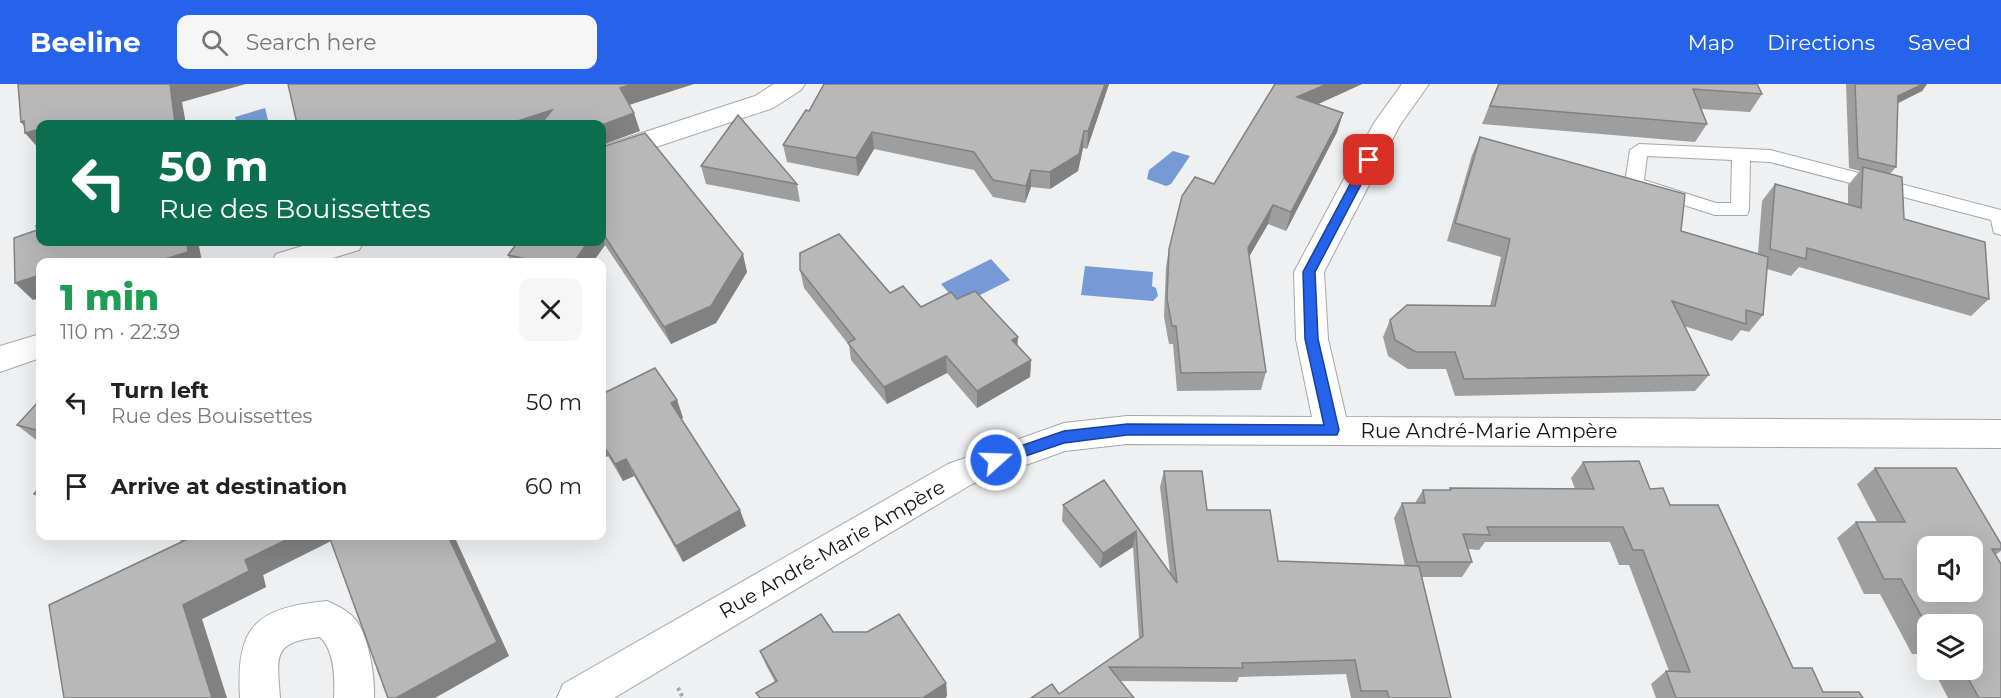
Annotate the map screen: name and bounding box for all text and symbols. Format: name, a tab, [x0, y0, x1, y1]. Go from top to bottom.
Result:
search box	[177, 15, 597, 69]
text: Beeline	[30, 25, 141, 59]
icon: search	[198, 26, 231, 59]
text: Search here	[246, 29, 377, 56]
text: Map	[1688, 30, 1734, 55]
text: Directions	[1767, 30, 1875, 55]
text: Saved	[1908, 30, 1971, 55]
pin	[1343, 134, 1394, 185]
text: 50 m	[159, 140, 268, 192]
icon: arrive	[1352, 143, 1385, 176]
icon: left	[60, 144, 138, 222]
text: Rue des Bouissettes	[159, 192, 431, 225]
text: 1 min	[60, 275, 159, 319]
button: close	[519, 278, 582, 341]
text: 110 m · 22:39	[60, 320, 180, 344]
text: Turn left	[111, 377, 209, 404]
icon: left	[60, 386, 93, 419]
text: 50 m	[526, 389, 582, 416]
text: Rue des Bouissettes	[111, 404, 312, 428]
street label: Rue André-Marie Ampère	[1361, 419, 1617, 443]
position arrow	[964, 428, 1028, 492]
icon: arrive	[60, 470, 93, 503]
text: Arrive at destination	[111, 473, 347, 500]
text: 60 m	[525, 473, 582, 500]
street label: Rue André-Marie Ampère	[715, 474, 949, 624]
map controls	[1917, 536, 1983, 680]
button: sound	[1917, 536, 1983, 602]
button: layers	[1917, 614, 1983, 680]

